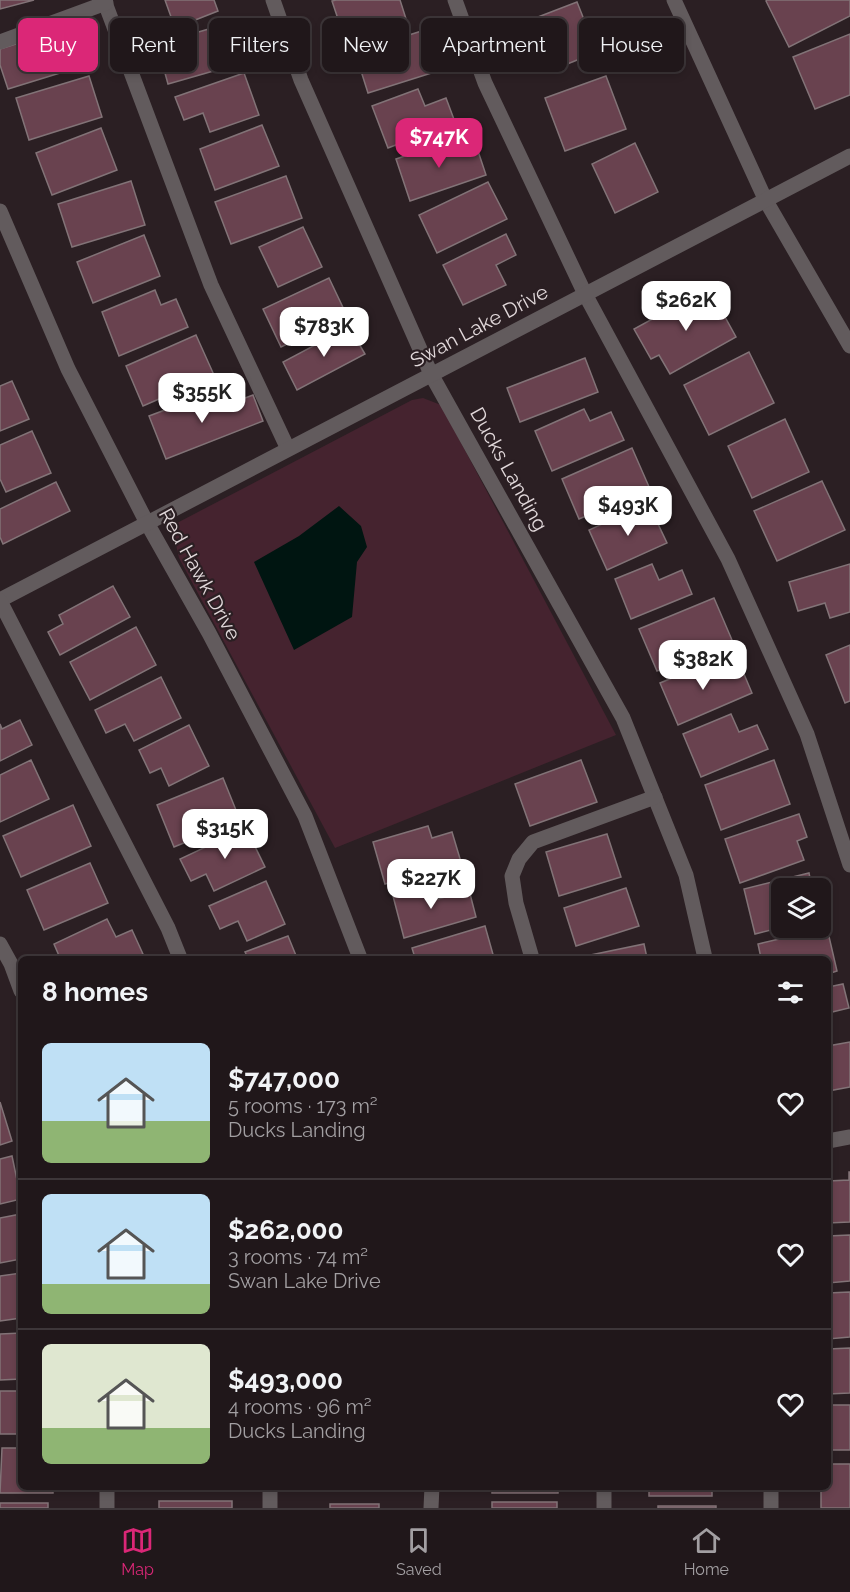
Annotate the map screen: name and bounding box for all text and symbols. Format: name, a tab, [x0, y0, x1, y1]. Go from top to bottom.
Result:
chip: Buy	[18, 18, 98, 72]
chip: Rent	[110, 18, 197, 72]
chip: Filters	[209, 18, 310, 72]
chip: New	[322, 18, 409, 72]
chip: Apartment	[421, 18, 567, 72]
chip: House	[579, 18, 684, 72]
pin: $747K	[397, 118, 481, 169]
text: $747K	[409, 125, 469, 149]
street label: Swan Lake Drive	[406, 279, 552, 372]
pin: $262K	[644, 281, 728, 332]
text: $262K	[656, 288, 716, 312]
pin: $783K	[282, 307, 366, 358]
text: $783K	[294, 314, 354, 338]
pin: $355K	[160, 373, 244, 424]
text: $355K	[172, 380, 232, 404]
street label: Ducks Landing	[465, 403, 553, 535]
pin: $493K	[586, 486, 670, 537]
text: $493K	[598, 493, 658, 517]
street label: Red Hawk Drive	[154, 504, 246, 644]
pin: $382K	[661, 640, 745, 691]
text: $382K	[673, 647, 733, 671]
pin: $315K	[183, 809, 267, 860]
text: $315K	[196, 816, 254, 840]
pin: $227K	[389, 859, 473, 910]
text: $227K	[401, 866, 461, 890]
map controls	[771, 878, 831, 938]
button: layers	[771, 878, 831, 938]
icon: filters	[774, 976, 807, 1009]
text: 8 homes	[42, 977, 148, 1007]
text: $747,000	[228, 1064, 340, 1094]
icon: home	[90, 1067, 162, 1139]
icon: heart	[774, 1087, 807, 1120]
text: 5 rooms · 173 m²	[228, 1094, 378, 1118]
text: Ducks Landing	[228, 1118, 366, 1142]
text: $262,000	[228, 1215, 344, 1245]
icon: home	[90, 1218, 162, 1290]
icon: heart	[774, 1238, 807, 1271]
text: 3 rooms · 74 m²	[228, 1245, 368, 1269]
text: Swan Lake Drive	[228, 1269, 381, 1293]
text: $493,000	[228, 1365, 343, 1395]
icon: home	[90, 1368, 162, 1440]
icon: heart	[774, 1388, 807, 1421]
text: 4 rooms · 96 m²	[228, 1395, 372, 1419]
text: Ducks Landing	[228, 1419, 366, 1443]
tab: Map	[121, 1524, 154, 1579]
tab: Saved	[396, 1524, 442, 1579]
tab: Home	[684, 1524, 729, 1579]

